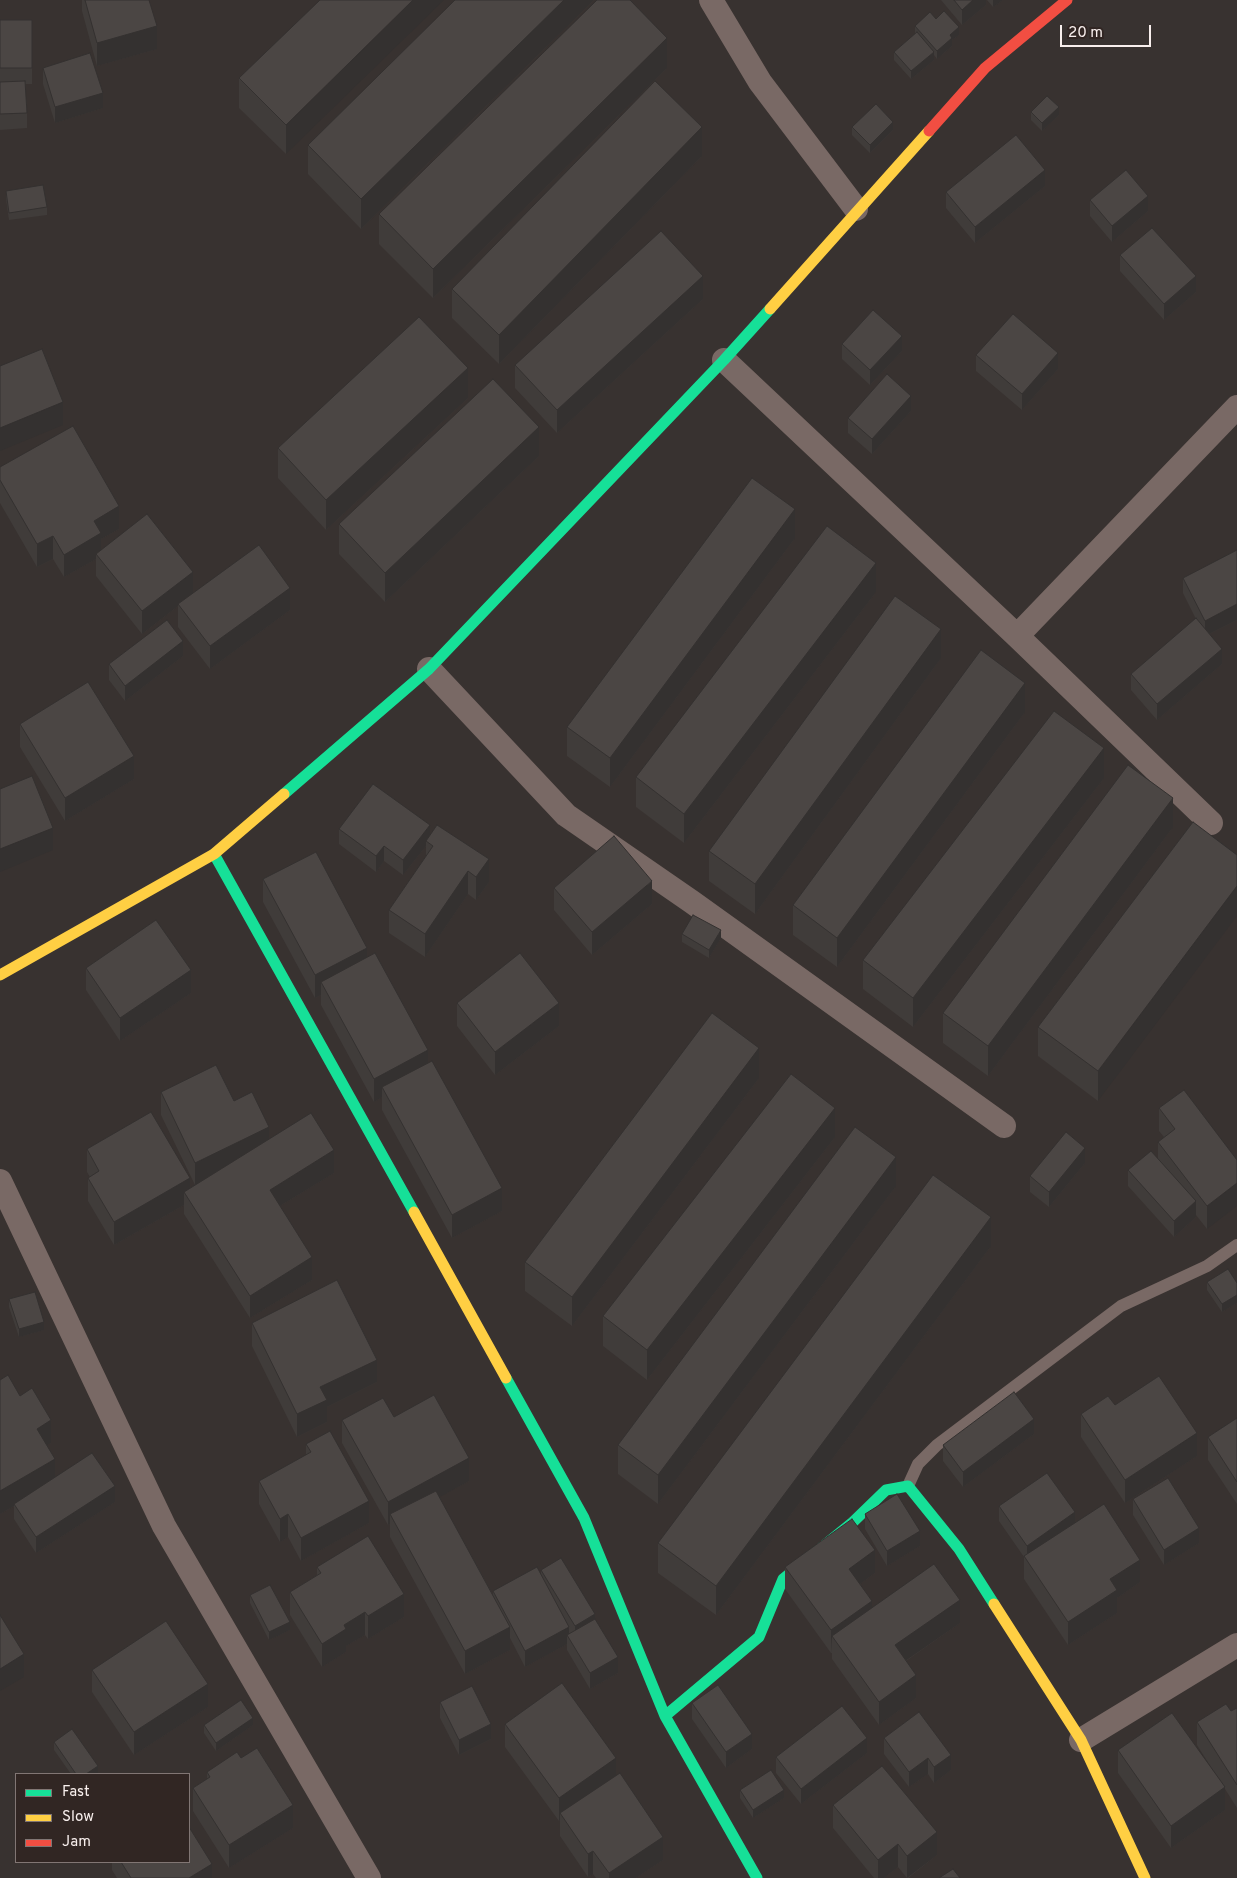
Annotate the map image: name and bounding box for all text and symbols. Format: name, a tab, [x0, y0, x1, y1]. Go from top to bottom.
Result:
scale bar	[1062, 15, 1153, 47]
text: 20 m	[1068, 24, 1103, 43]
legend	[15, 1773, 190, 1863]
text: Fast	[62, 1783, 90, 1802]
text: Slow	[62, 1808, 94, 1827]
text: Jam	[62, 1833, 91, 1852]

